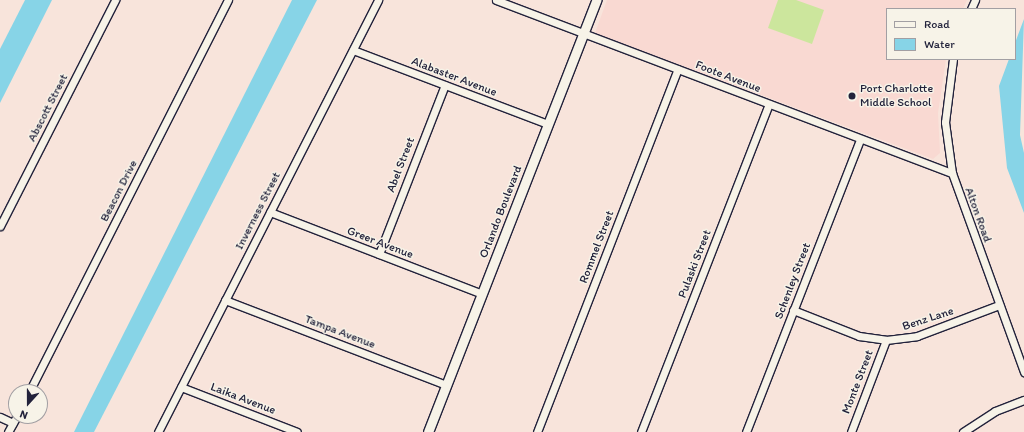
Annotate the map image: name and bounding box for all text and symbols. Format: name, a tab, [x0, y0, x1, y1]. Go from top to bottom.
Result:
legend	[886, 8, 1016, 60]
text: Road	[924, 17, 950, 31]
text: Water	[924, 37, 955, 51]
street label: Alabaster Avenue	[409, 54, 499, 100]
street label: Foote Avenue	[693, 58, 763, 96]
street label: Abscott Street	[25, 72, 71, 144]
place label: Port Charlotte Middle School	[860, 82, 933, 110]
marker: Port Charlotte Middle School	[847, 91, 857, 101]
street label: Abel Street	[384, 136, 418, 194]
street label: Beacon Drive	[97, 158, 141, 224]
street label: Orlando Boulevard	[477, 164, 525, 260]
street label: Inverness Street	[232, 170, 284, 252]
street label: Alton Road	[961, 186, 995, 244]
street label: Rommel Street	[577, 209, 617, 285]
street label: Greer Avenue	[345, 224, 415, 262]
street label: Pulaski Street	[675, 228, 715, 300]
street label: Schenley Street	[772, 241, 814, 321]
street label: Benz Lane	[900, 304, 956, 334]
street label: Tampa Avenue	[303, 312, 377, 352]
street label: Monte Street	[839, 348, 877, 416]
street label: Laika Avenue	[209, 380, 277, 418]
north arrow	[8, 384, 48, 424]
text: N	[18, 407, 30, 422]

